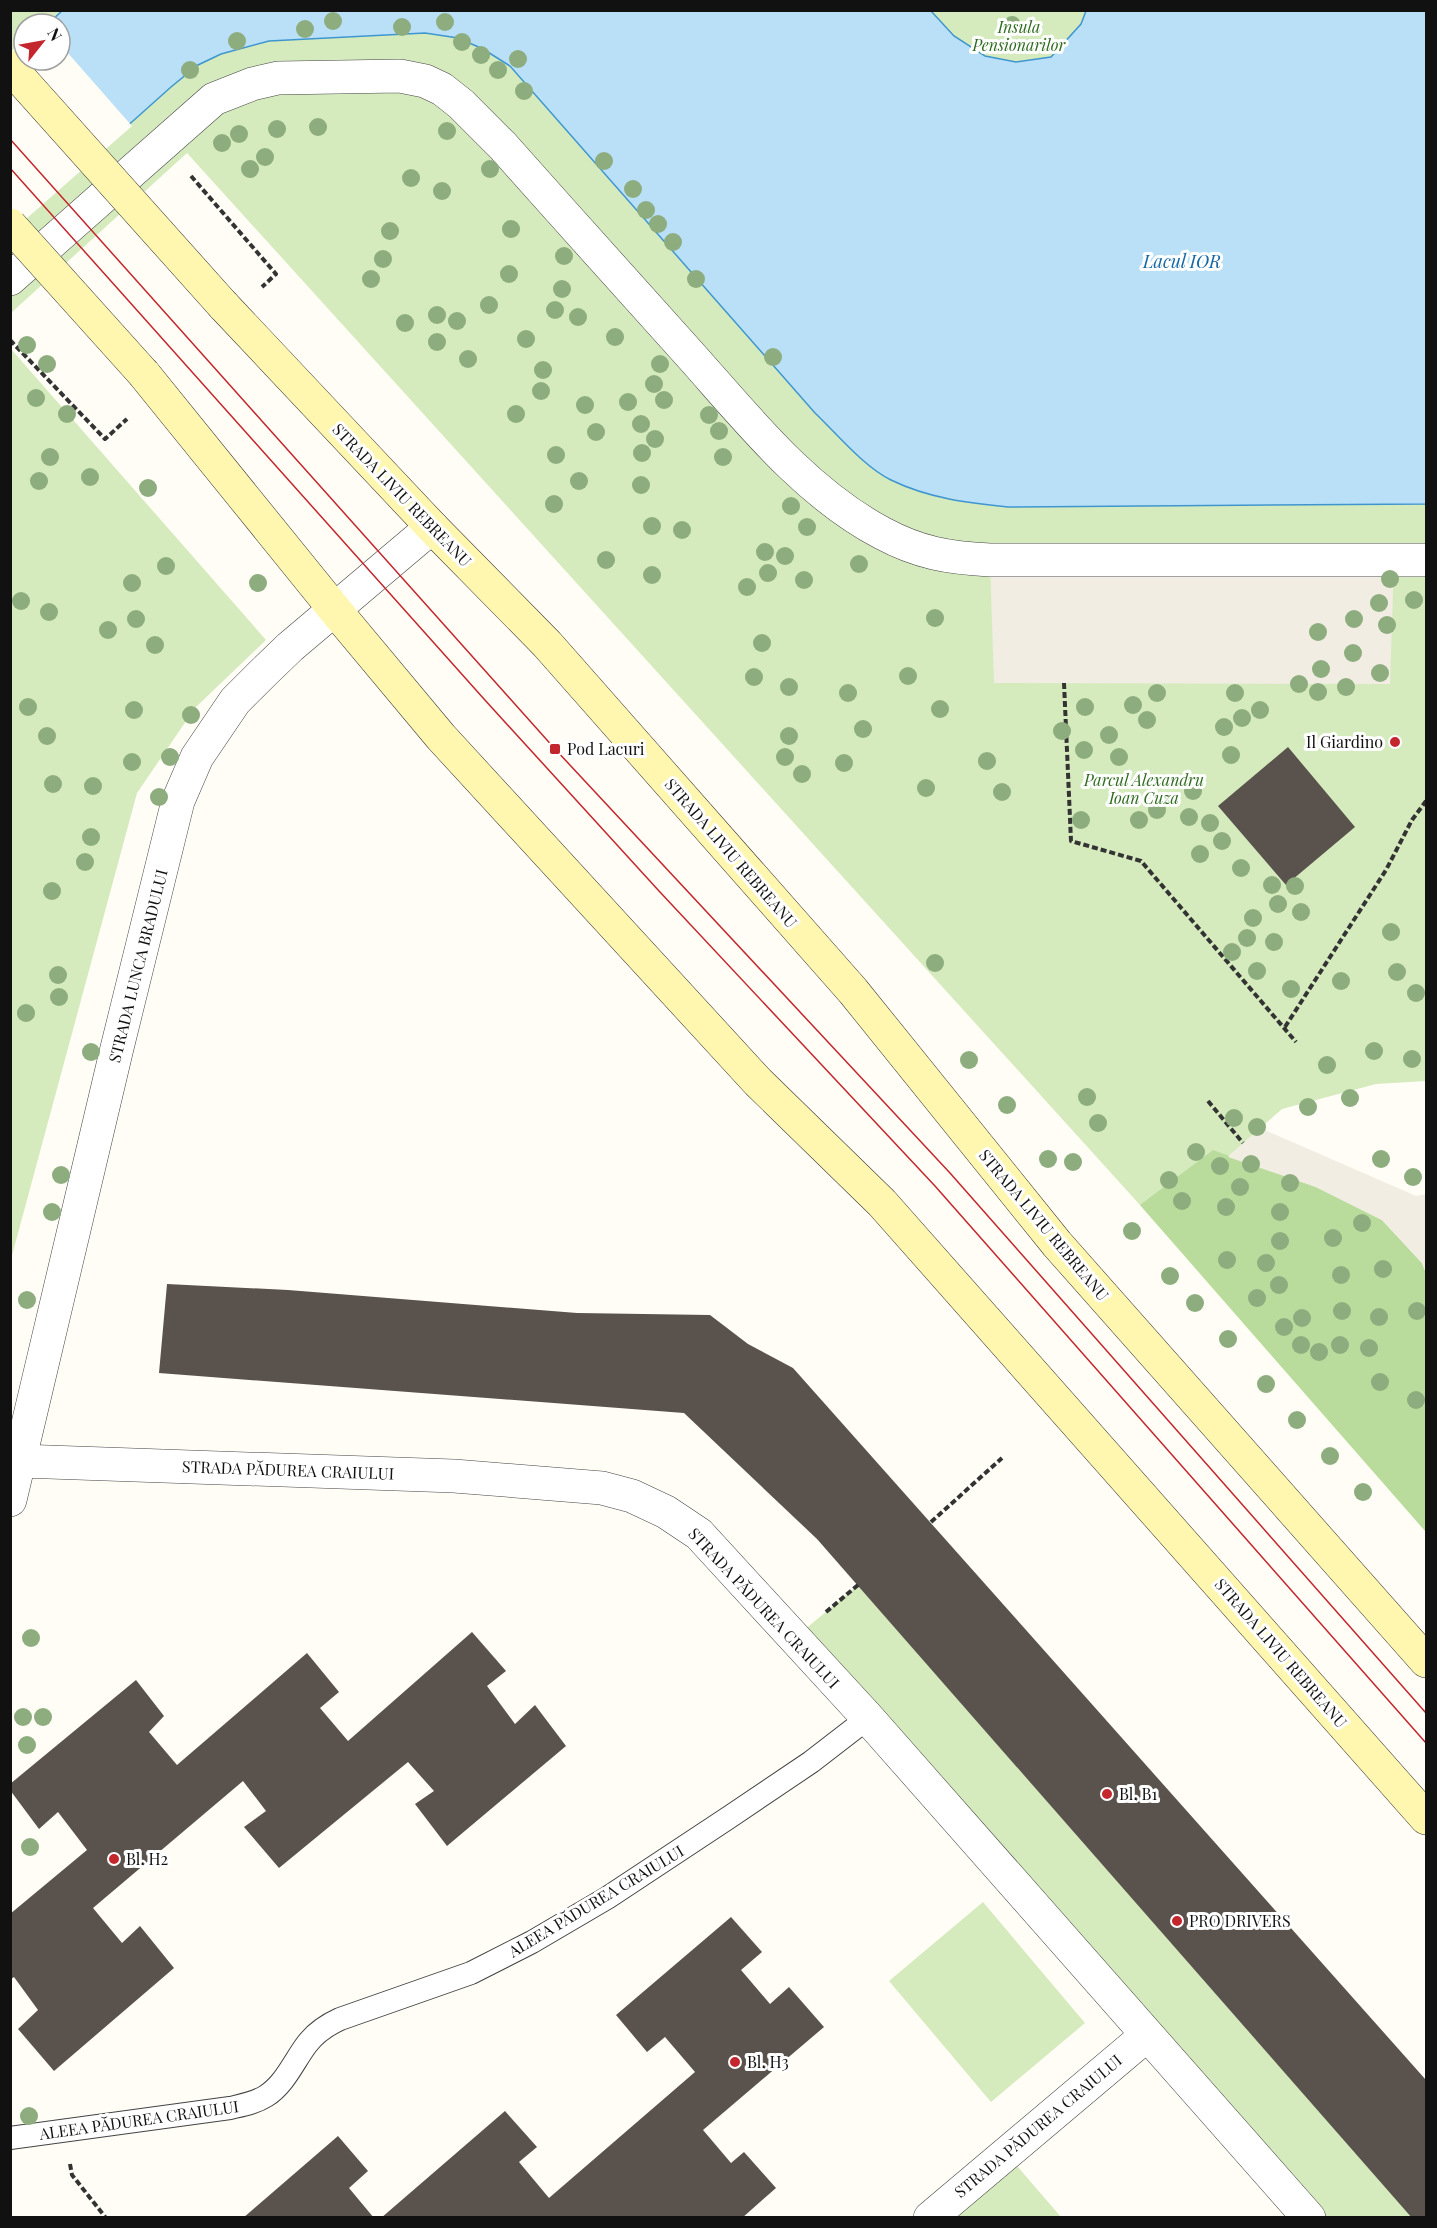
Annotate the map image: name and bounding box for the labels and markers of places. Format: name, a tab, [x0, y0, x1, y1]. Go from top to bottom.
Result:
place label: Il Giardino	[1306, 731, 1383, 752]
marker: Il Giardino	[1388, 735, 1402, 749]
place label: Pod Lacuri	[567, 738, 645, 759]
marker: Pod Lacuri	[548, 742, 562, 756]
place label: Bl. B1	[1119, 1783, 1157, 1804]
marker: Bl. B1	[1100, 1787, 1114, 1801]
place label: Bl. H2	[126, 1848, 168, 1869]
marker: Bl. H2	[107, 1852, 121, 1866]
place label: PRO DRIVERS	[1189, 1910, 1291, 1931]
marker: PRO DRIVERS	[1170, 1914, 1184, 1928]
place label: Bl. H3	[747, 2051, 789, 2072]
marker: Bl. H3	[728, 2055, 742, 2069]

